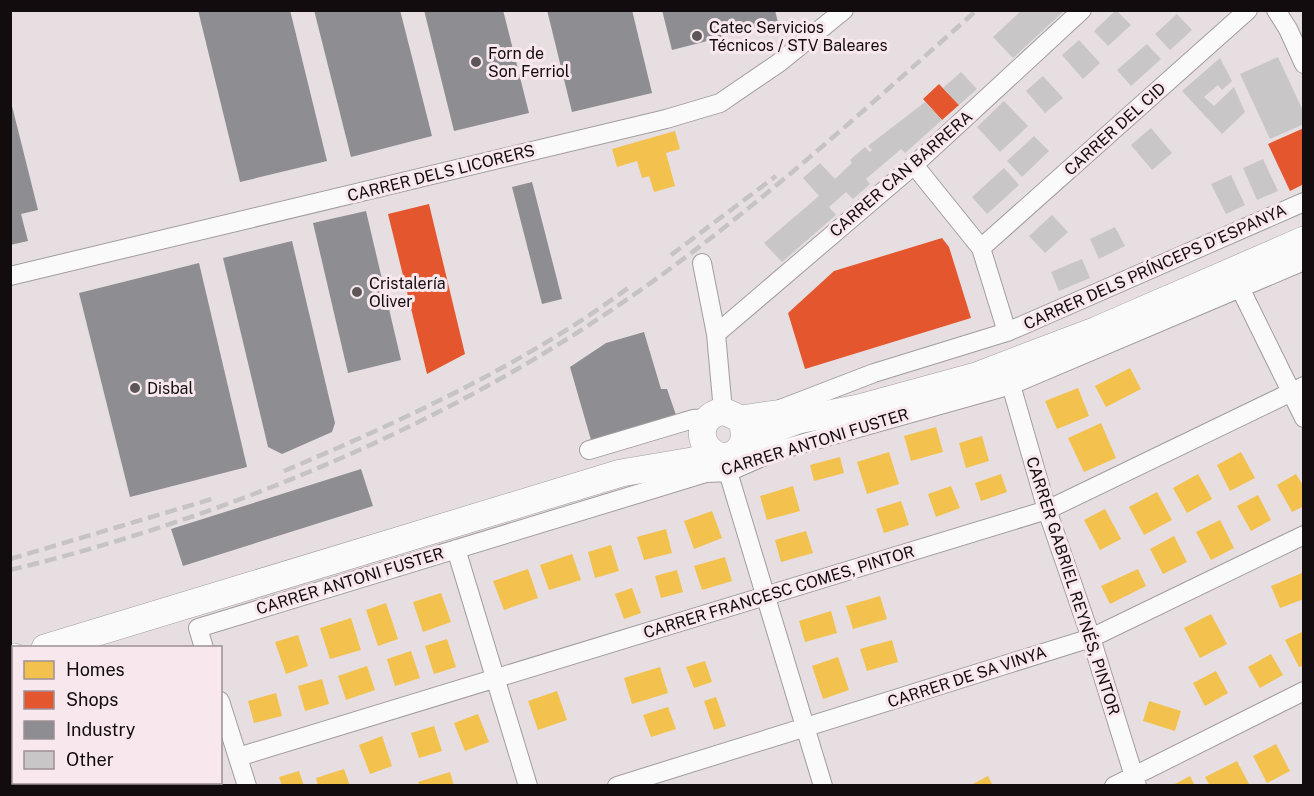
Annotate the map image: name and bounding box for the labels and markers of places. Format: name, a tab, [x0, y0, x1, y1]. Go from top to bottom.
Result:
place label: Catec Servicios Técnicos / STV Baleares	[709, 18, 888, 55]
marker: Catec Servicios Técnicos / STV Baleares	[690, 29, 704, 43]
place label: Forn de Son Ferriol	[488, 44, 570, 81]
marker: Forn de Son Ferriol	[469, 55, 483, 69]
place label: Cristalería Oliver	[369, 274, 446, 311]
marker: Cristalería Oliver	[350, 285, 364, 299]
place label: Disbal	[147, 379, 193, 398]
marker: Disbal	[128, 381, 142, 395]

